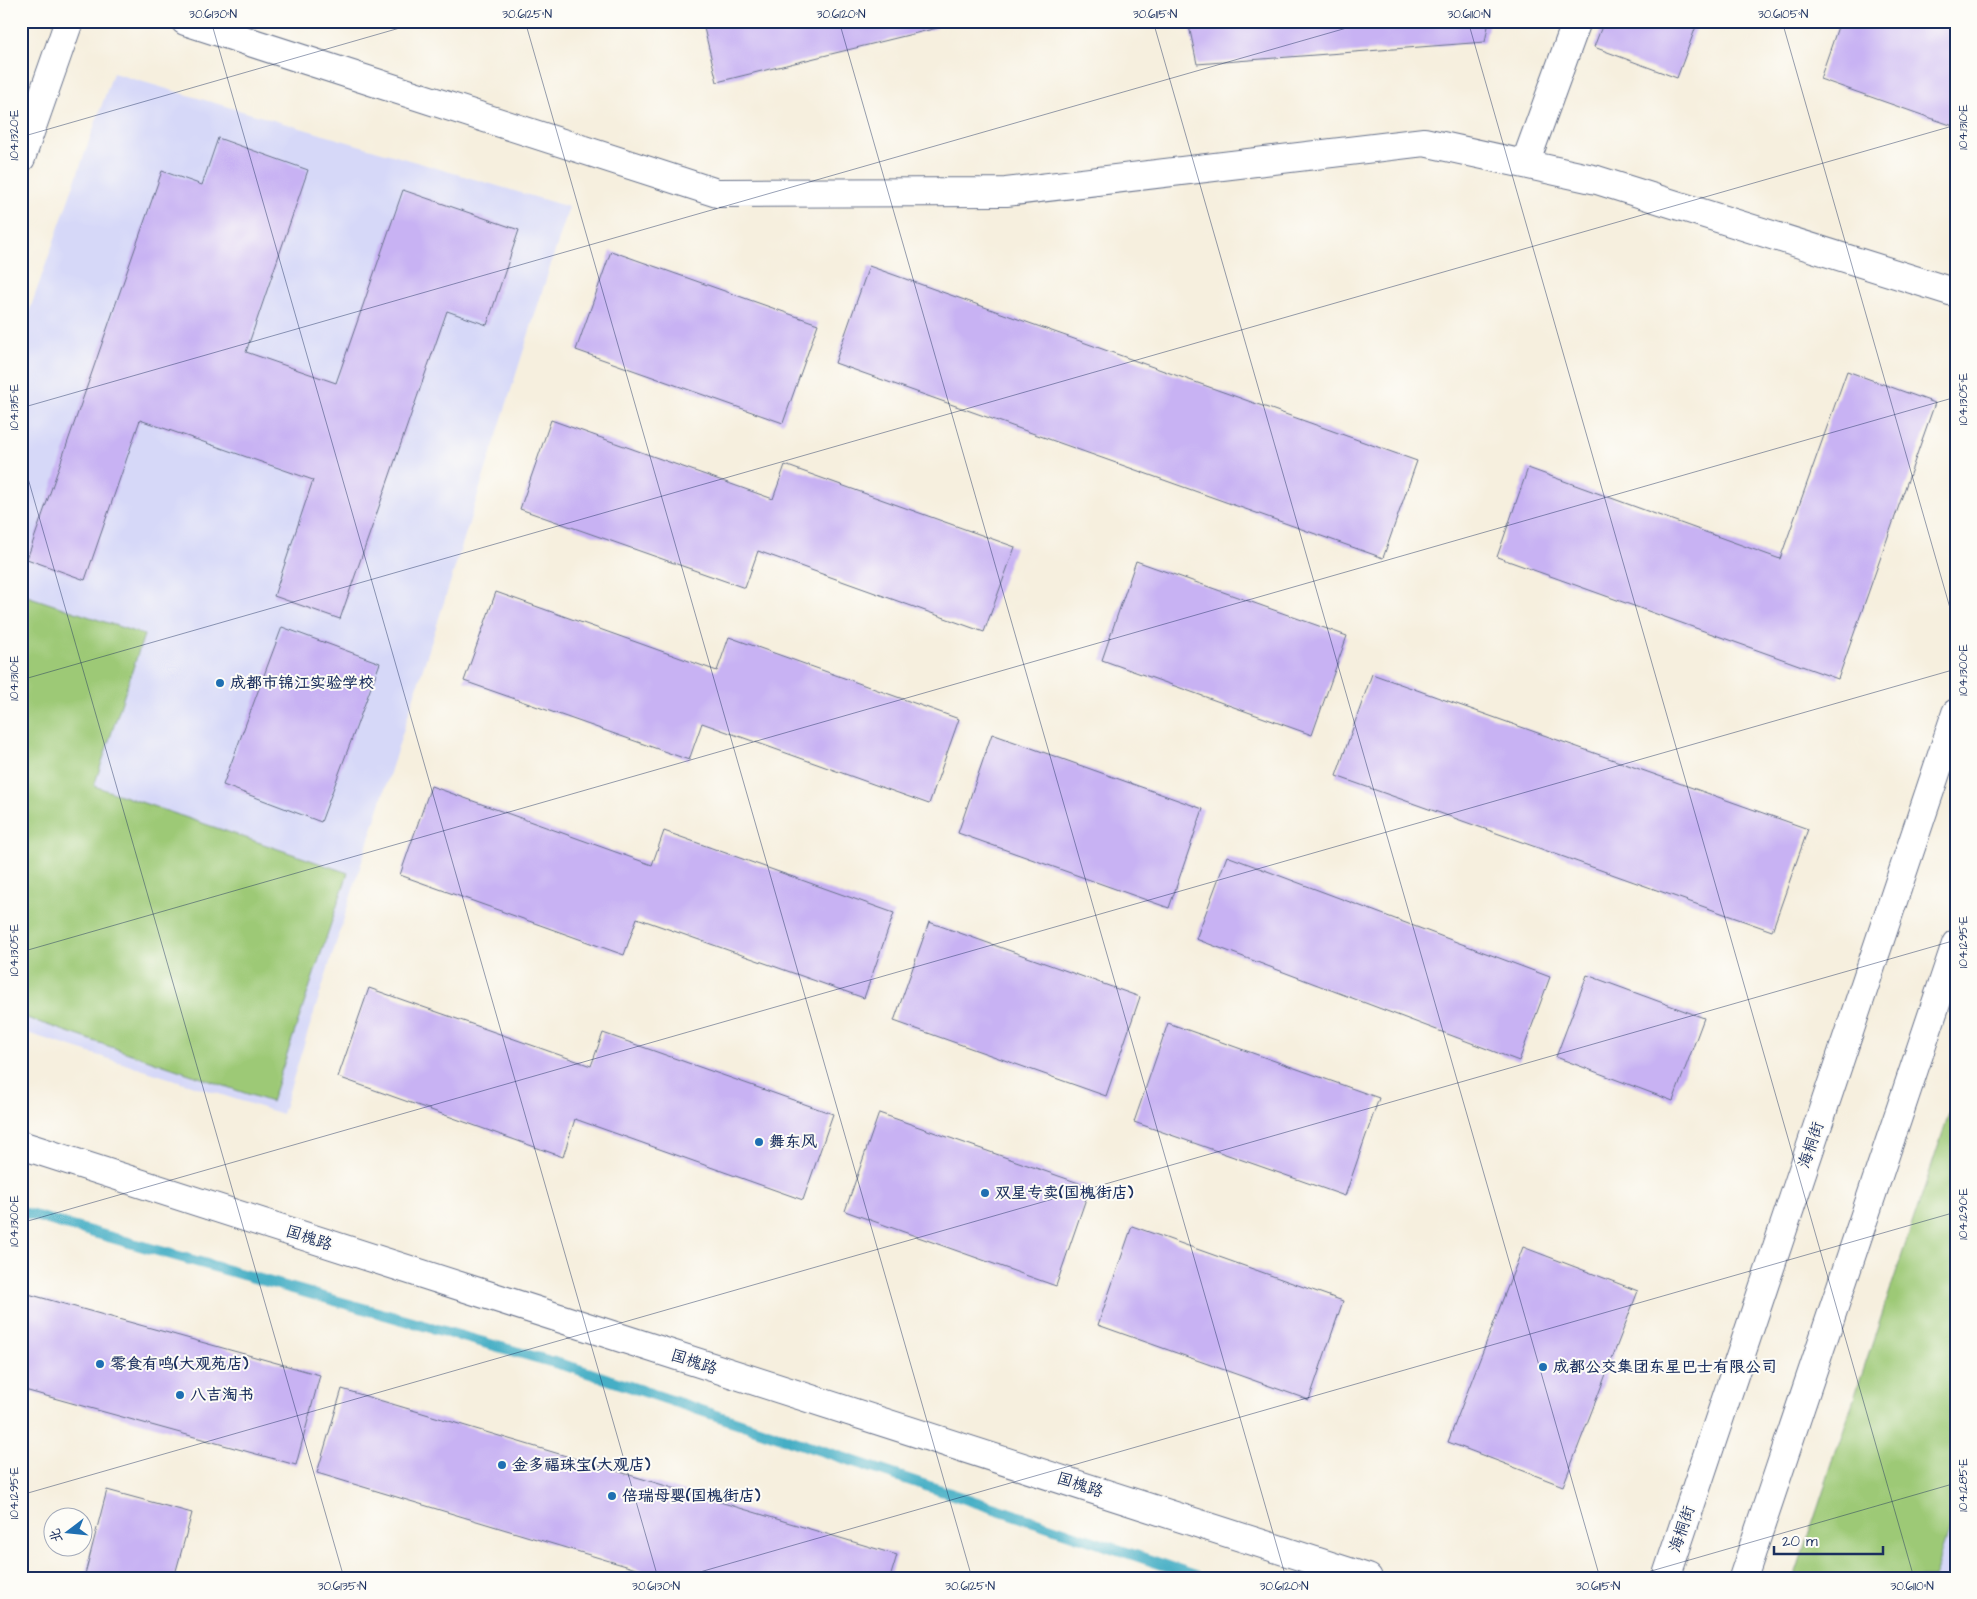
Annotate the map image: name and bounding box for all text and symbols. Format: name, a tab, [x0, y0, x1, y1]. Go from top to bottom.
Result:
text: 30.6130°N	[189, 6, 238, 23]
text: 30.6125°N	[502, 6, 552, 23]
text: 30.6120°N	[816, 6, 866, 23]
text: 30.6115°N	[1133, 6, 1178, 23]
text: 30.6110°N	[1447, 6, 1491, 23]
text: 30.6105°N	[1758, 6, 1809, 23]
text: 104.1310°E	[1955, 104, 1972, 150]
text: 104.1320°E	[6, 110, 23, 160]
text: 104.1305°E	[1955, 373, 1972, 425]
text: 104.1315°E	[6, 384, 23, 430]
text: 104.1300°E	[1955, 644, 1972, 696]
text: 104.1310°E	[6, 655, 23, 701]
place label: 成都市锦江实验学校	[230, 672, 374, 694]
marker: 成都市锦江实验学校	[214, 677, 226, 689]
text: 104.1295°E	[1955, 916, 1972, 968]
text: 104.1305°E	[6, 924, 23, 976]
street label: 海桐街	[1793, 1119, 1829, 1171]
place label: 舞东风	[769, 1131, 817, 1153]
marker: 舞东风	[753, 1136, 765, 1148]
place label: 双星专卖(国槐街店)	[995, 1182, 1134, 1204]
marker: 双星专卖(国槐街店)	[979, 1187, 991, 1199]
text: 104.1290°E	[1955, 1188, 1972, 1240]
text: 104.1300°E	[6, 1195, 23, 1247]
street label: 国槐路	[283, 1220, 335, 1256]
street label: 国槐路	[668, 1344, 720, 1380]
place label: 零食有鸣(大观苑店)	[110, 1353, 249, 1375]
place label: 成都公交集团东星巴士有限公司	[1553, 1356, 1777, 1378]
marker: 零食有鸣(大观苑店)	[94, 1358, 106, 1370]
marker: 成都公交集团东星巴士有限公司	[1537, 1361, 1549, 1373]
place label: 八吉淘书	[190, 1384, 254, 1406]
marker: 八吉淘书	[174, 1389, 186, 1401]
place label: 金多福珠宝(大观店)	[512, 1454, 651, 1476]
text: 104.1285°E	[1955, 1458, 1972, 1512]
marker: 金多福珠宝(大观店)	[496, 1459, 508, 1471]
text: 104.1295°E	[6, 1467, 23, 1519]
street label: 国槐路	[1054, 1467, 1106, 1503]
place label: 倍瑞母婴(国槐街店)	[622, 1485, 761, 1507]
marker: 倍瑞母婴(国槐街店)	[606, 1490, 618, 1502]
street label: 海桐街	[1664, 1503, 1700, 1555]
north arrow	[42, 1506, 92, 1556]
scale bar	[1774, 1524, 1883, 1556]
text: 北	[45, 1526, 68, 1545]
text: 20 m	[1782, 1531, 1818, 1552]
text: 30.6135°N	[317, 1578, 367, 1595]
text: 30.6130°N	[632, 1578, 681, 1595]
text: 30.6125°N	[945, 1578, 995, 1595]
text: 30.6120°N	[1259, 1578, 1309, 1595]
text: 30.6115°N	[1576, 1578, 1621, 1595]
text: 30.6110°N	[1890, 1578, 1934, 1595]

